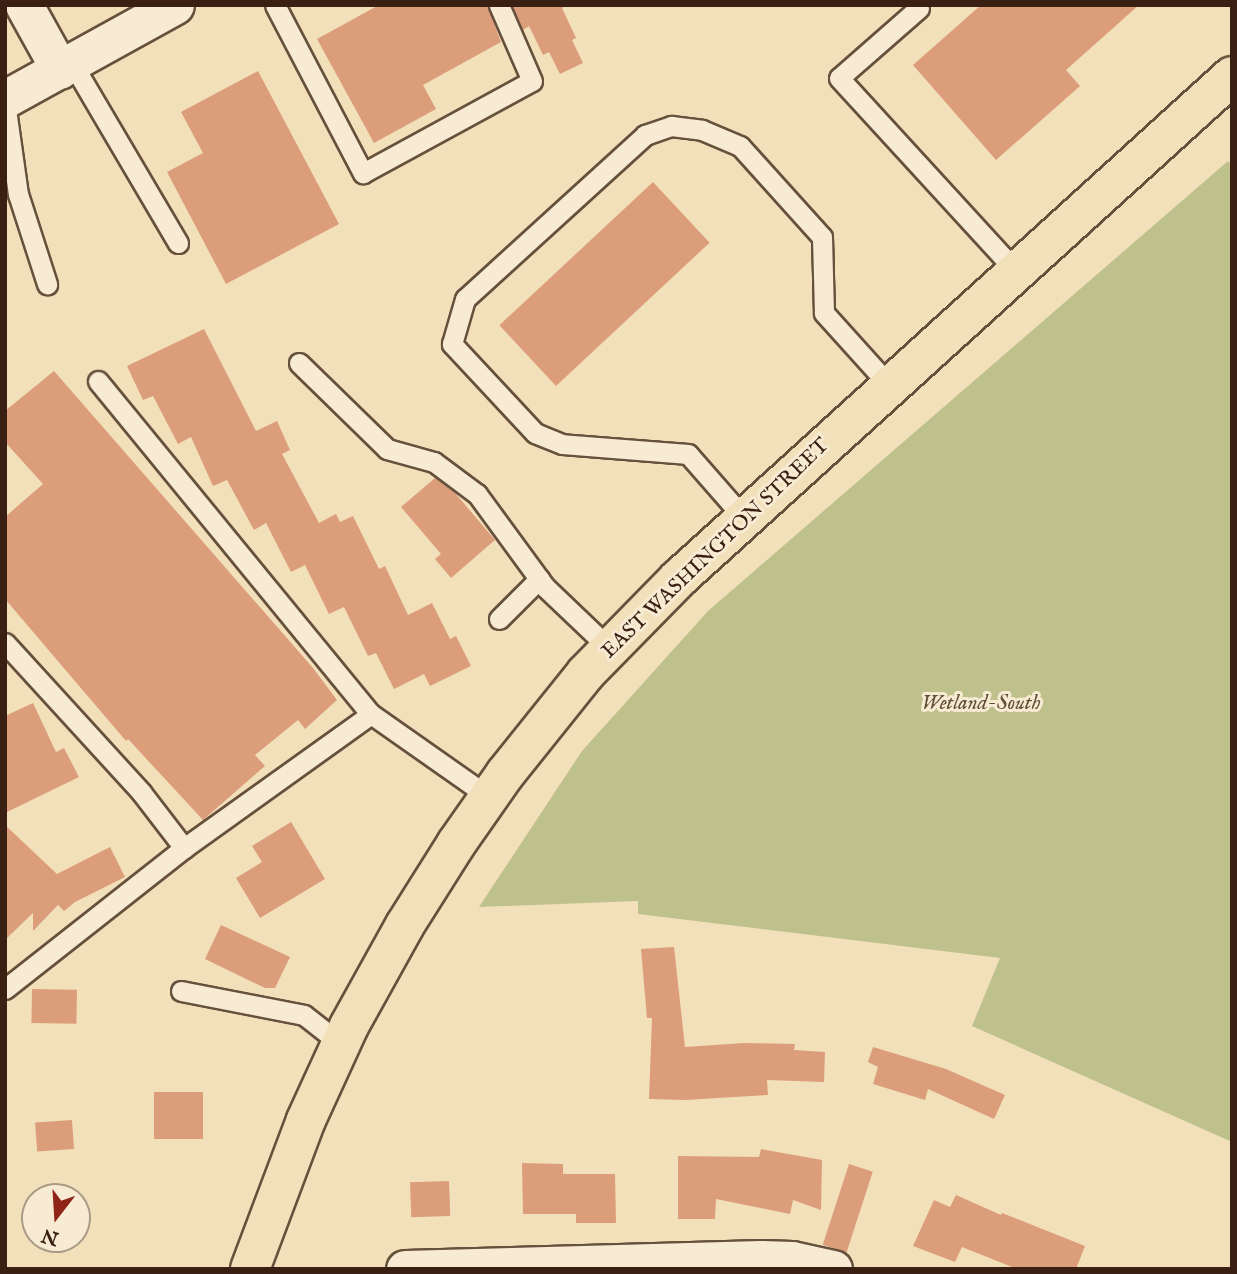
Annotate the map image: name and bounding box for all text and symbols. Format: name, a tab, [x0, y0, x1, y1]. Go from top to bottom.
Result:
street label: EAST WASHINGTON STREET	[597, 434, 835, 664]
park label: Wetland-South	[922, 691, 1040, 717]
north arrow	[21, 1183, 91, 1253]
text: N	[39, 1222, 62, 1250]

